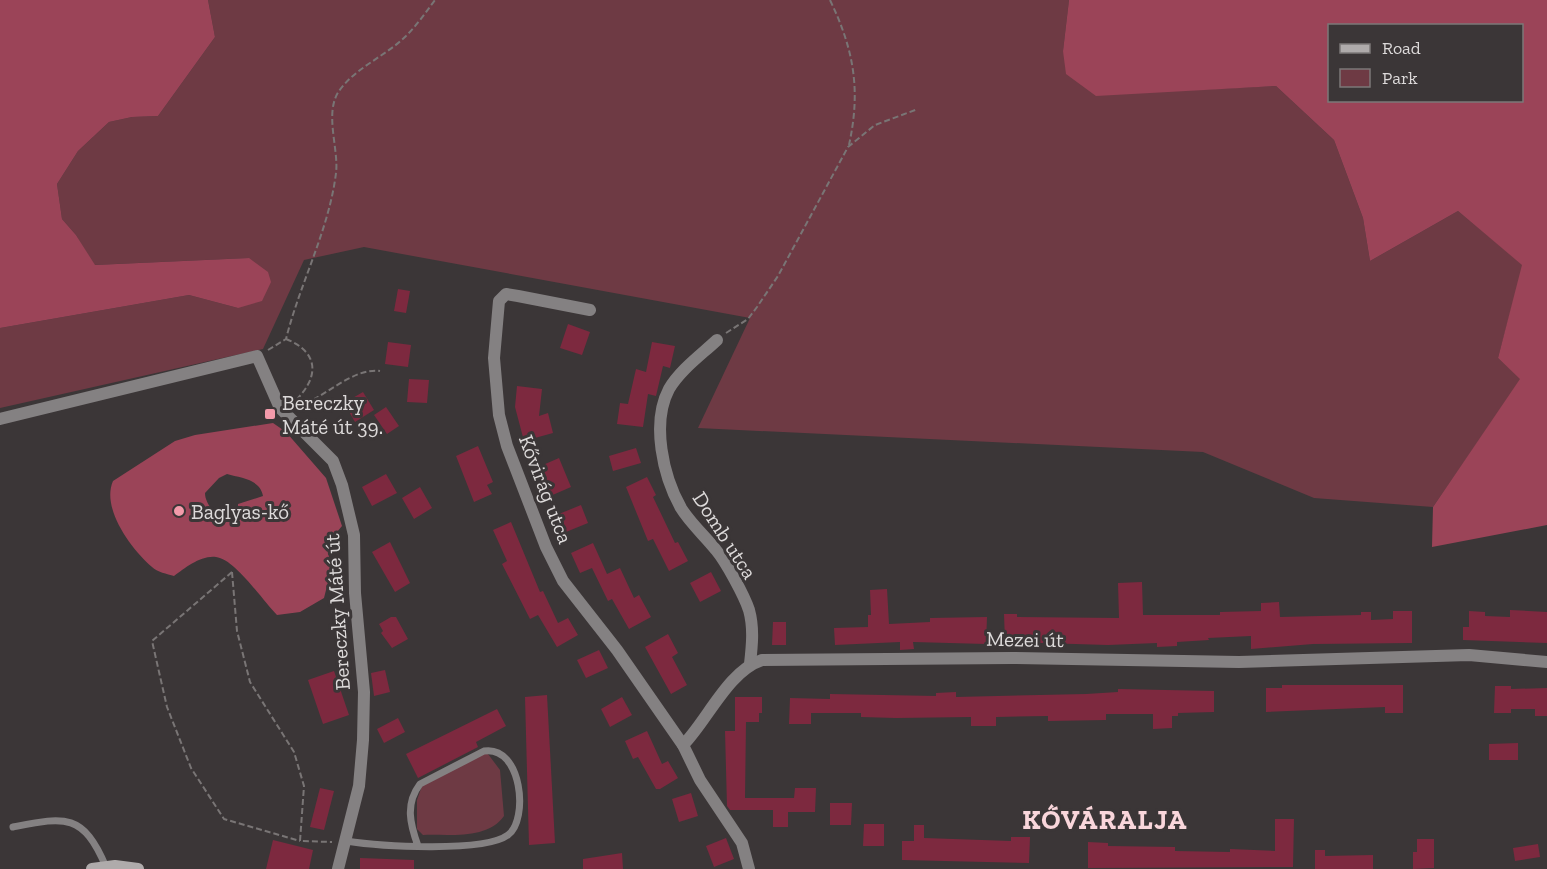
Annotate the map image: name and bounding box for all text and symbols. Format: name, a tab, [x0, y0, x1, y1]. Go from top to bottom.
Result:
legend	[1328, 24, 1523, 102]
text: Road	[1382, 37, 1421, 59]
text: Park	[1382, 67, 1418, 89]
place label: Bereczky Máté út 39.	[282, 390, 383, 439]
marker: Bereczky Máté út 39.	[263, 407, 277, 421]
street label: Kővirág utca	[514, 431, 578, 547]
street label: Domb utca	[688, 487, 762, 583]
place label: Baglyas-kő	[191, 499, 289, 524]
marker: Baglyas-kő	[172, 504, 186, 518]
street label: Bereczky Máté út	[319, 533, 355, 691]
street label: Mezei út	[986, 626, 1064, 652]
district label: KŐVÁRALJA	[1022, 804, 1188, 836]

